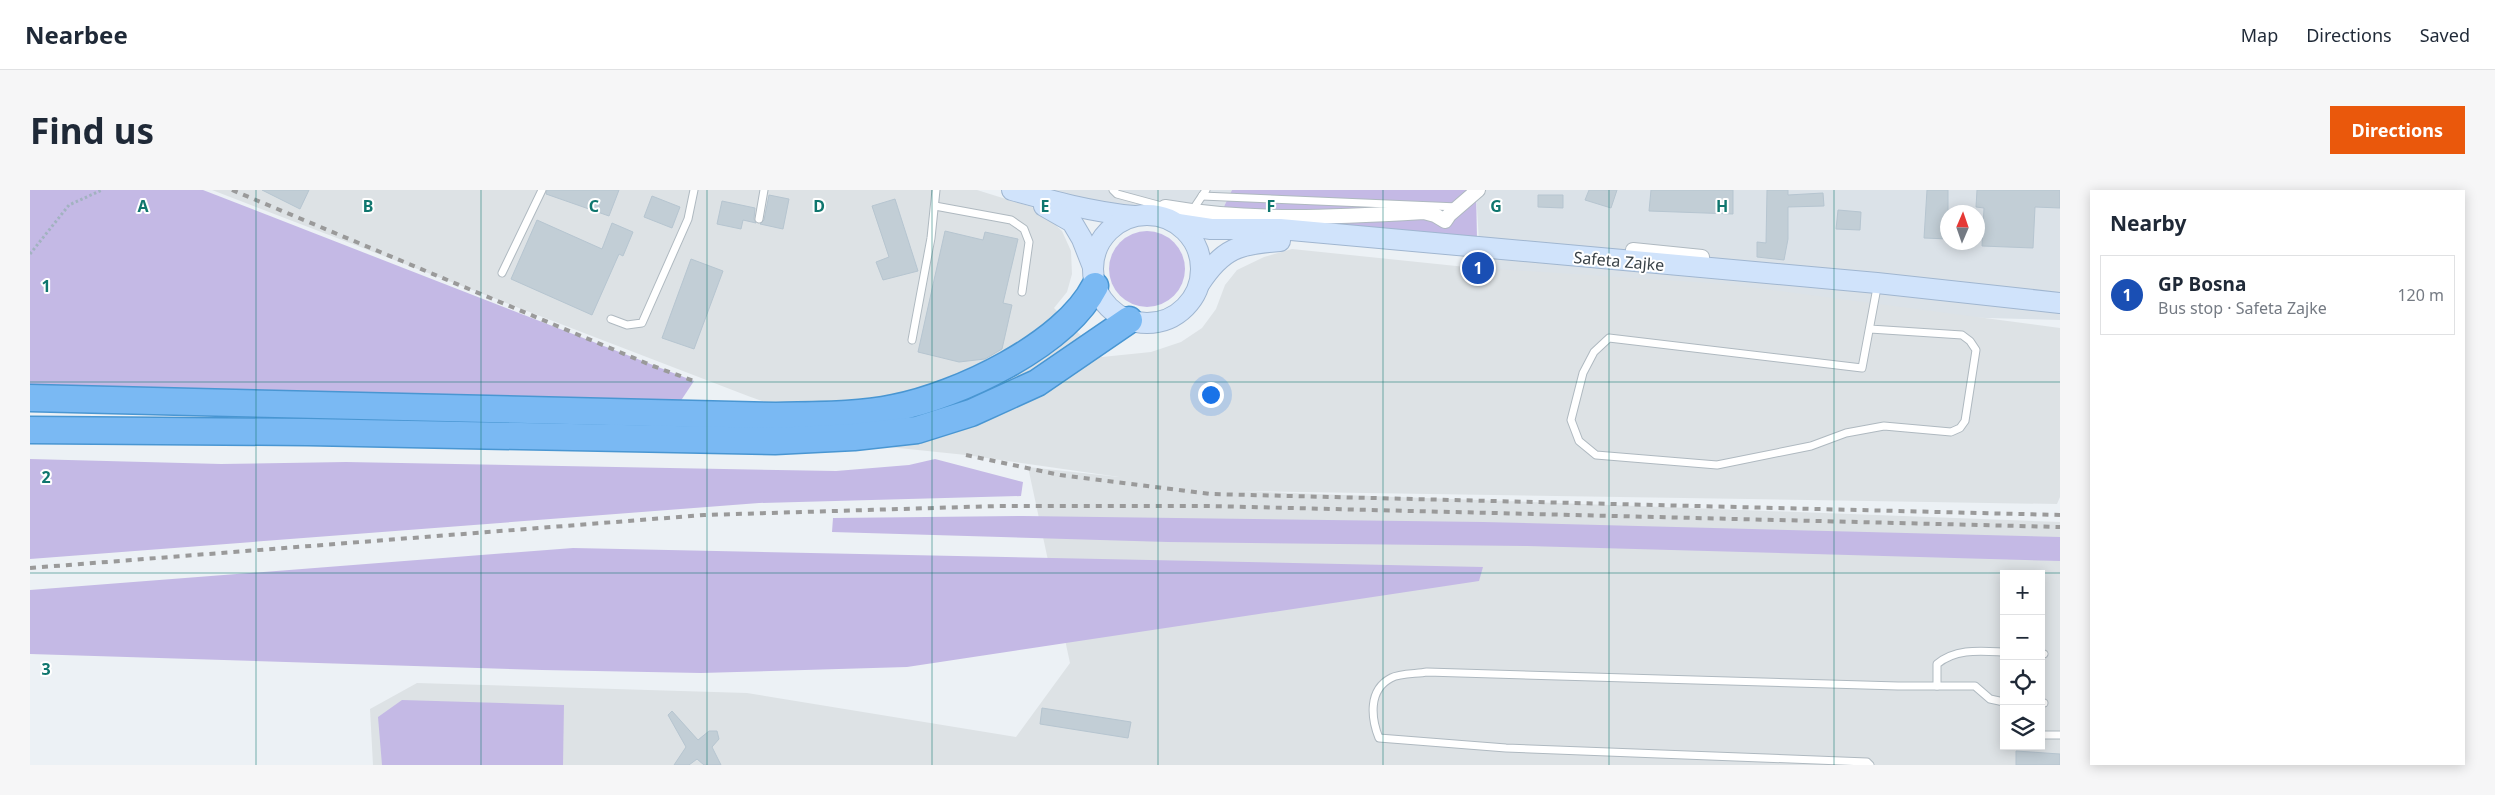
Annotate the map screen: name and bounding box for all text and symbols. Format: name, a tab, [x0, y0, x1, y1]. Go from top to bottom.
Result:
text: Nearbee	[25, 18, 128, 51]
text: Map	[2241, 23, 2278, 47]
text: Directions	[2306, 23, 2392, 47]
text: Saved	[2420, 23, 2470, 47]
button: Directions	[2330, 106, 2465, 154]
text: Find us	[30, 107, 154, 154]
text: A	[137, 195, 149, 217]
text: B	[363, 195, 373, 217]
text: C	[589, 195, 599, 217]
text: D	[813, 195, 825, 217]
text: E	[1041, 195, 1050, 217]
text: F	[1267, 195, 1275, 217]
text: G	[1490, 195, 1502, 217]
text: H	[1716, 195, 1728, 217]
north arrow	[1940, 205, 1985, 250]
text: Nearby	[2110, 209, 2186, 237]
street label: Safeta Zajke	[1573, 246, 1665, 276]
pin: 1	[1462, 249, 1494, 287]
text: GP Bosna	[2158, 271, 2246, 297]
text: 1	[41, 275, 51, 297]
text: 1	[2122, 284, 2132, 306]
text: 120 m	[2397, 284, 2444, 306]
text: Bus stop · Safeta Zajke	[2158, 297, 2327, 319]
your location	[1198, 382, 1224, 408]
text: 2	[41, 466, 51, 488]
map controls	[2000, 570, 2045, 750]
button: +	[2000, 570, 2045, 615]
button: −	[2000, 615, 2045, 660]
text: 3	[41, 658, 51, 680]
button: locate	[2000, 660, 2045, 705]
button: layers	[2000, 705, 2045, 750]

